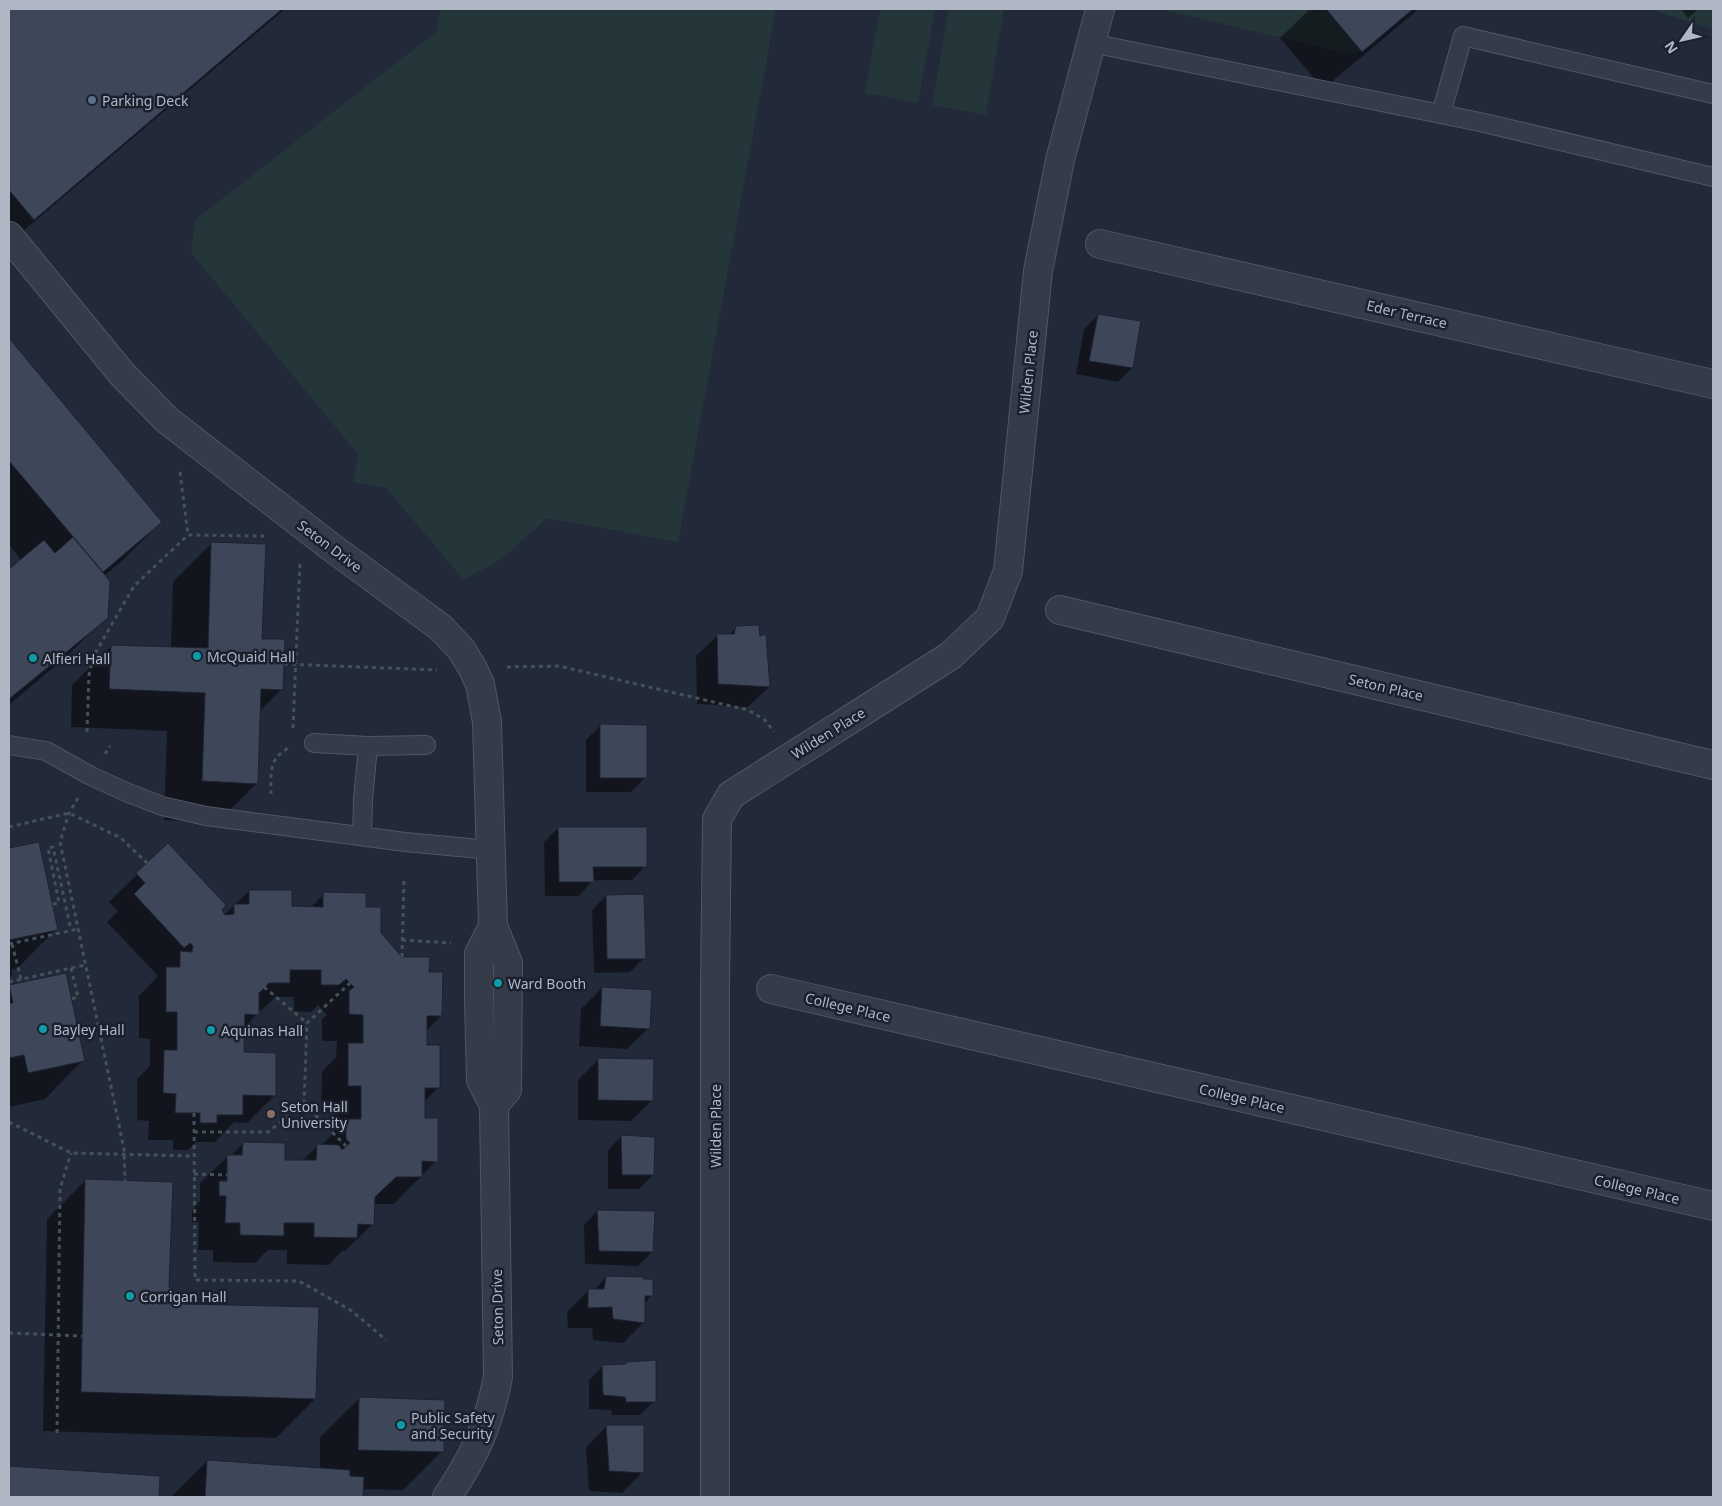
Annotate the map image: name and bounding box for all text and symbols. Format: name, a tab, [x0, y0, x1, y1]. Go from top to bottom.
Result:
north arrow	[1657, 15, 1707, 65]
text: N	[1660, 38, 1682, 58]
place label: Parking Deck	[102, 91, 189, 110]
marker: Parking Deck	[86, 94, 98, 106]
street label: Eder Terrace	[1365, 296, 1449, 333]
street label: Wilden Place	[1014, 329, 1042, 415]
street label: Seton Drive	[294, 516, 366, 577]
place label: McQuaid Hall	[207, 647, 295, 666]
place label: Alfieri Hall	[43, 649, 110, 668]
marker: McQuaid Hall	[191, 650, 203, 662]
marker: Alfieri Hall	[27, 652, 39, 664]
street label: Seton Place	[1347, 669, 1425, 705]
street label: Wilden Place	[788, 703, 869, 763]
place label: Ward Booth	[508, 974, 586, 993]
marker: Ward Booth	[492, 977, 504, 989]
street label: College Place	[803, 988, 893, 1026]
place label: Bayley Hall	[53, 1020, 125, 1039]
place label: Aquinas Hall	[221, 1021, 303, 1040]
marker: Bayley Hall	[37, 1023, 49, 1035]
marker: Aquinas Hall	[205, 1024, 217, 1036]
street label: College Place	[1197, 1079, 1287, 1117]
street label: Wilden Place	[706, 1084, 725, 1168]
place label: Seton Hall University	[281, 1097, 348, 1132]
marker: Seton Hall University	[265, 1108, 277, 1120]
street label: College Place	[1592, 1170, 1682, 1208]
street label: Seton Drive	[487, 1269, 507, 1345]
place label: Corrigan Hall	[140, 1287, 227, 1306]
marker: Corrigan Hall	[124, 1290, 136, 1302]
place label: Public Safety and Security	[411, 1408, 496, 1443]
marker: Public Safety and Security	[395, 1419, 407, 1431]

